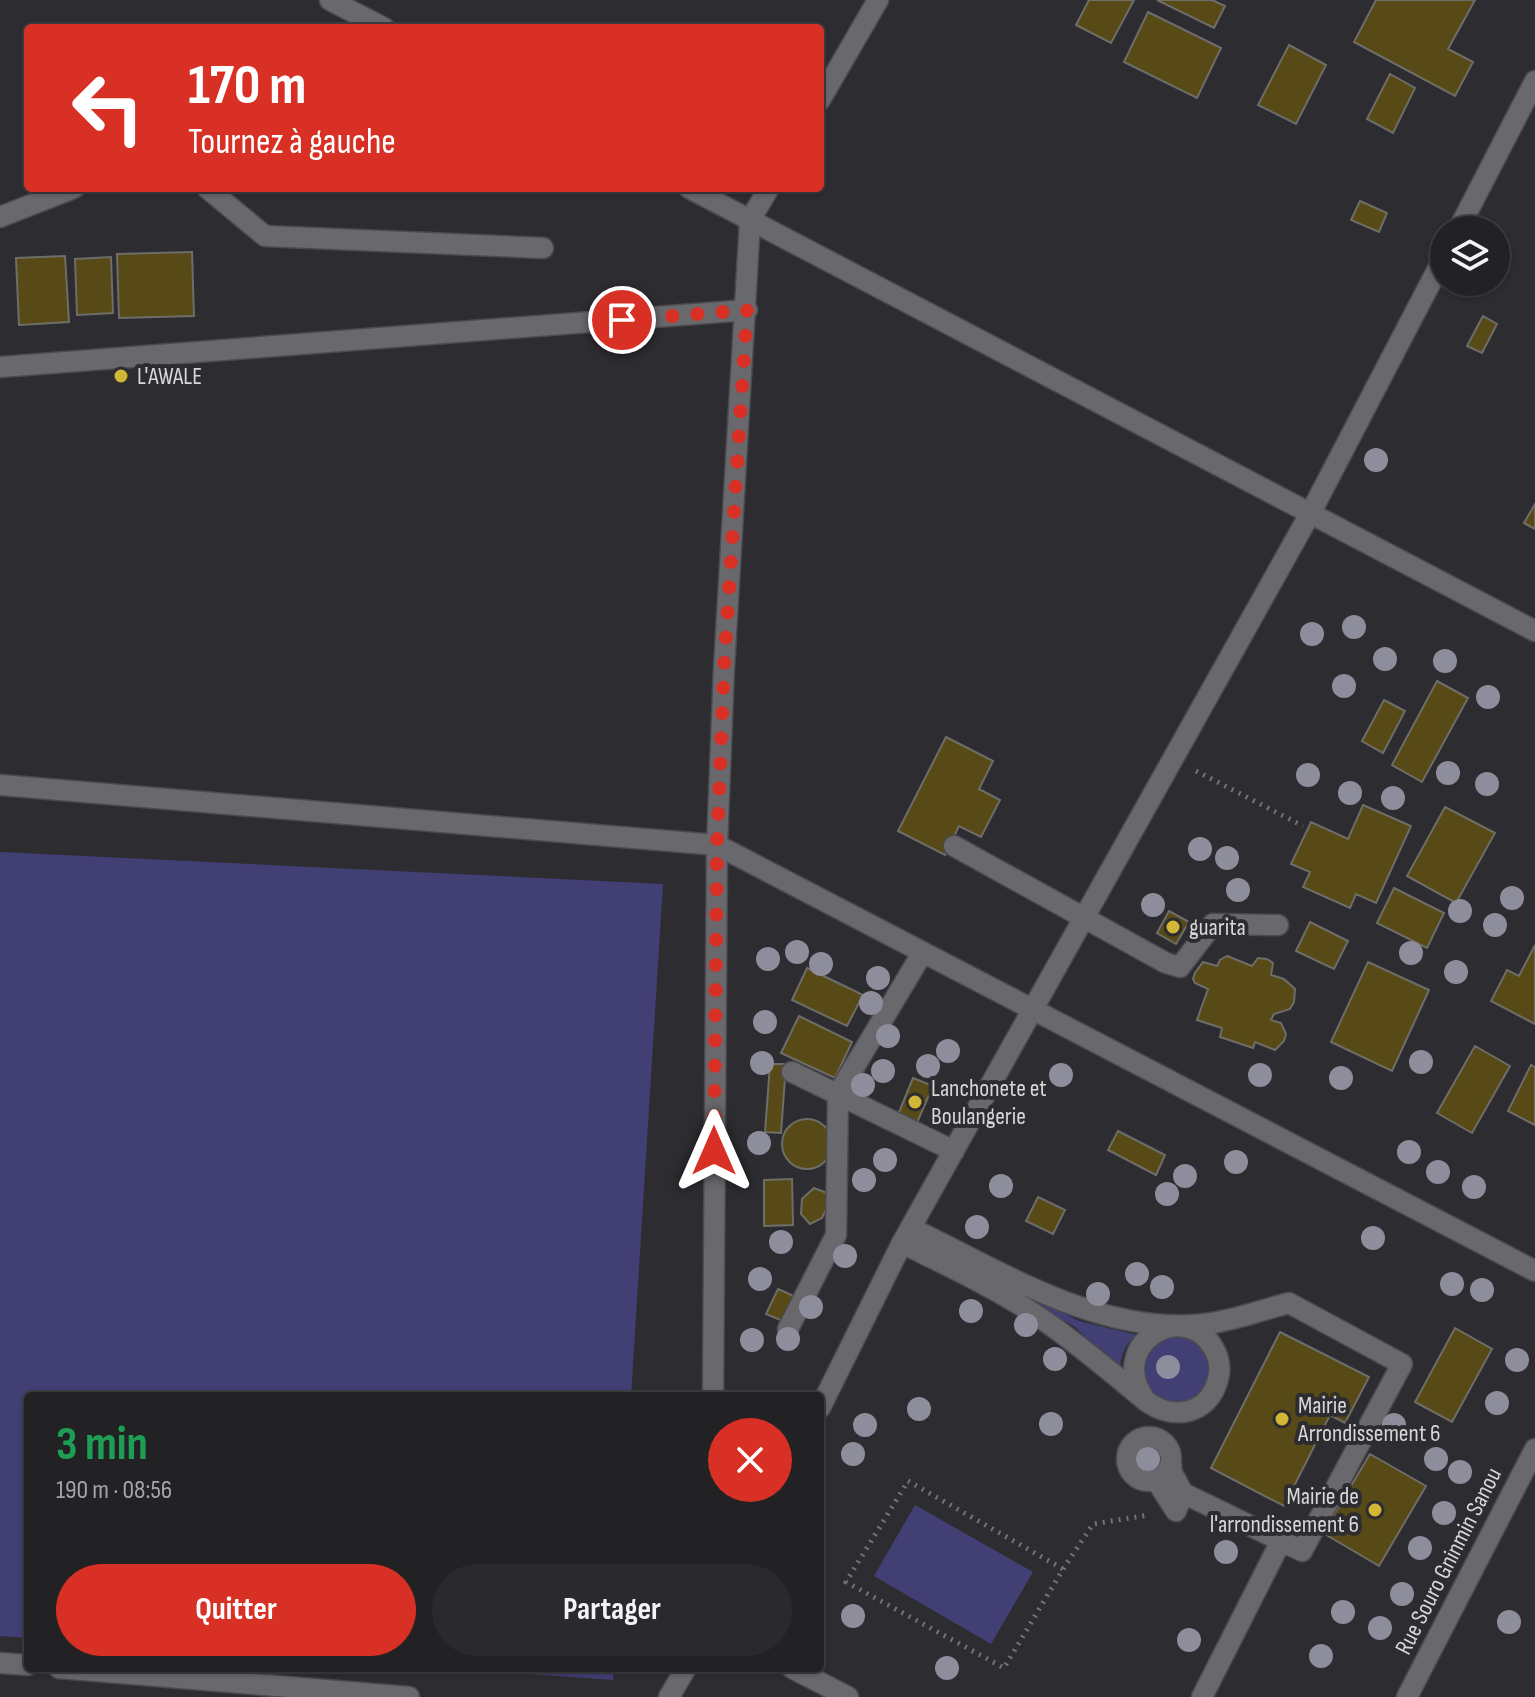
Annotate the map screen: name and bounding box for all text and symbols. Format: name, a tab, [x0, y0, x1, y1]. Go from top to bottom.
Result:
text: 170 m	[188, 53, 306, 120]
icon: left	[56, 56, 160, 160]
text: Tournez à gauche	[188, 121, 396, 164]
map controls	[1430, 216, 1510, 296]
button: layers	[1430, 216, 1510, 296]
pin	[588, 286, 656, 354]
icon: arrive	[600, 298, 644, 342]
place label: L'AWALE	[137, 362, 202, 391]
marker: L'AWALE	[112, 367, 130, 385]
place label: guarita	[1189, 913, 1246, 942]
marker: guarita	[1164, 918, 1182, 936]
place label: Lanchonete et Boulangerie	[931, 1074, 1047, 1131]
marker: Lanchonete et Boulangerie	[906, 1093, 924, 1111]
position arrow	[672, 1109, 756, 1193]
place label: Mairie Arrondissement 6	[1297, 1391, 1441, 1448]
marker: Mairie Arrondissement 6	[1273, 1410, 1291, 1428]
text: 3 min	[56, 1416, 148, 1473]
button: close	[708, 1418, 792, 1502]
street label: Rue Souro Gninmin Sanou	[1389, 1463, 1508, 1660]
text: 190 m · 08:56	[56, 1475, 172, 1506]
place label: Mairie de l'arrondissement 6	[1210, 1482, 1359, 1539]
marker: Mairie de l'arrondissement 6	[1366, 1501, 1384, 1519]
button: Quitter	[56, 1564, 416, 1656]
button: Partager	[432, 1564, 792, 1656]

